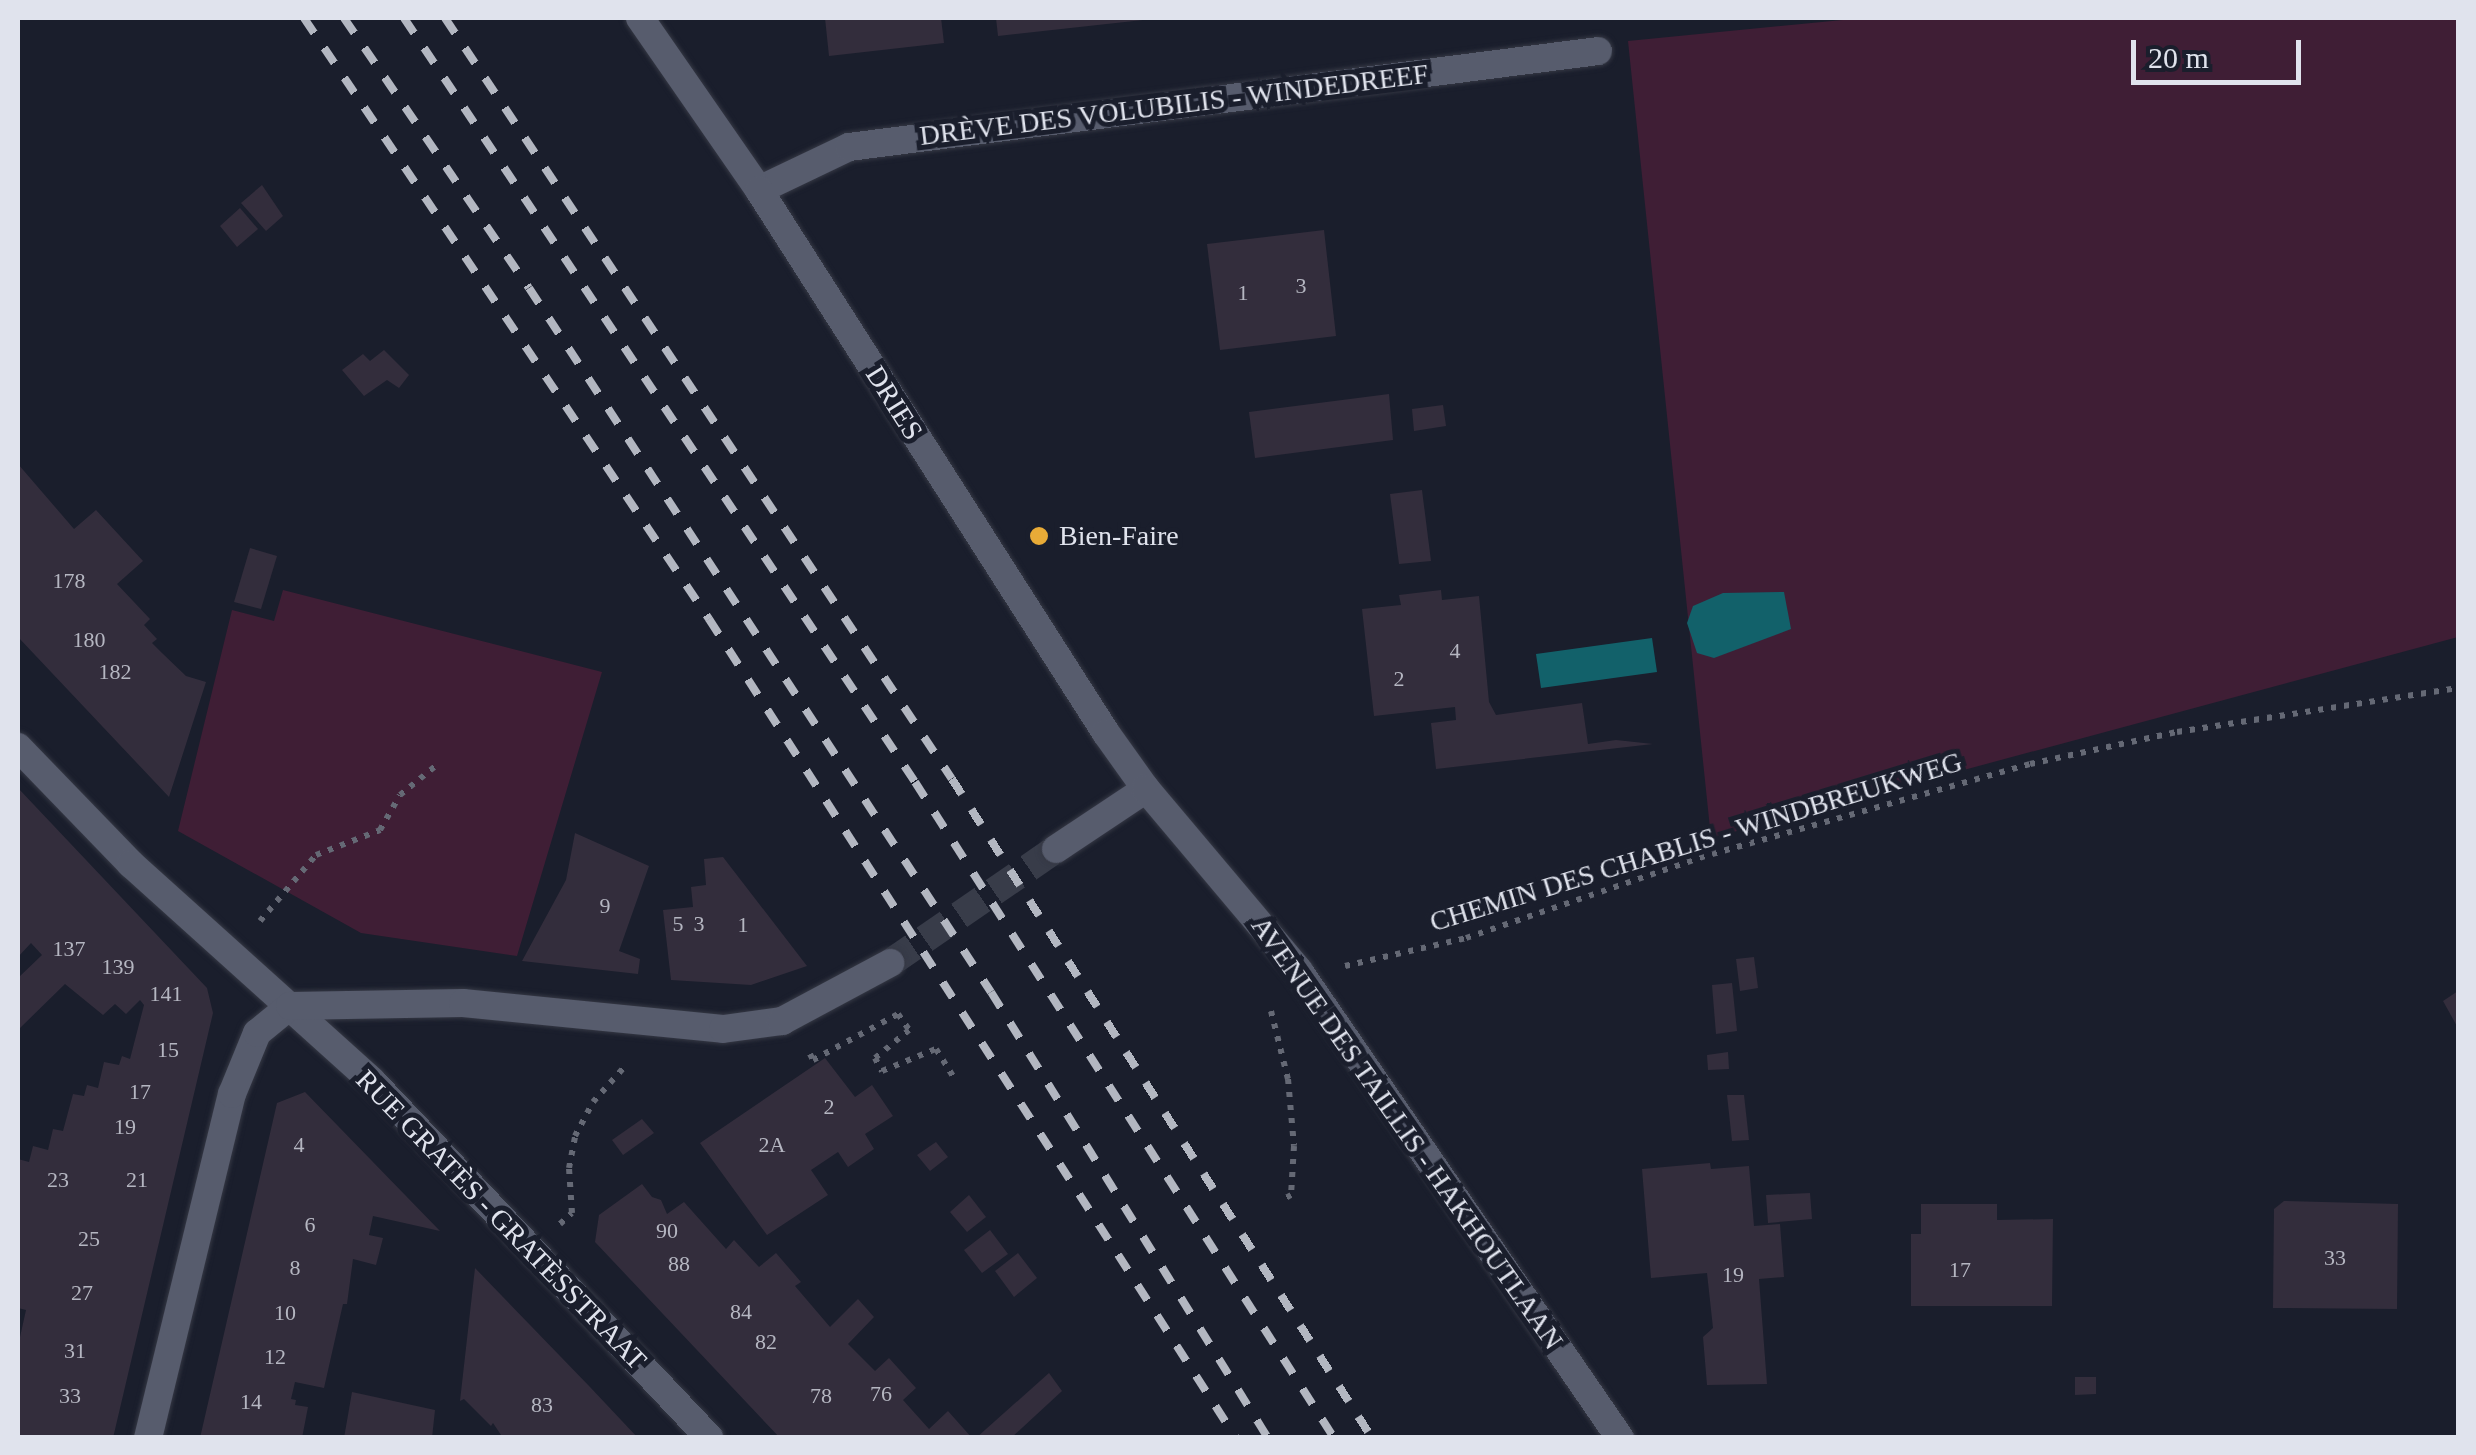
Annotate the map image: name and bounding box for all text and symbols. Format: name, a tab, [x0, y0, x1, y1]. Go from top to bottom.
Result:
scale bar	[2136, 20, 2306, 82]
text: 20 m	[2148, 41, 2209, 74]
street label: DRÈVE DES VOLUBILIS - WINDEDREEF	[917, 57, 1431, 153]
house number: 3	[1295, 273, 1306, 299]
house number: 1	[1238, 280, 1248, 306]
street label: DRIES	[858, 360, 930, 446]
place label: Bien-Faire	[1059, 519, 1179, 553]
marker: Bien-Faire	[1028, 525, 1050, 547]
house number: 178	[52, 568, 86, 594]
house number: 180	[72, 627, 106, 653]
house number: 4	[1450, 638, 1460, 664]
house number: 182	[98, 659, 132, 685]
house number: 2	[1394, 666, 1405, 692]
street label: CHEMIN DES CHABLIS - WINDBREUKWEG	[1426, 745, 1966, 939]
house number: 9	[600, 893, 610, 919]
street label: AVENUE DES TAILLIS - HAKHOUTLAAN	[1244, 910, 1570, 1356]
house number: 5	[672, 911, 684, 937]
house number: 3	[694, 911, 704, 937]
house number: 1	[738, 912, 748, 938]
house number: 137	[52, 936, 86, 962]
house number: 139	[102, 954, 134, 980]
house number: 141	[150, 981, 182, 1007]
house number: 15	[157, 1037, 179, 1063]
street label: RUE GRATÈS - GRATÈSSTRAAT	[349, 1063, 653, 1377]
house number: 17	[129, 1079, 151, 1105]
house number: 2	[824, 1094, 834, 1120]
house number: 19	[114, 1114, 136, 1140]
house number: 4	[294, 1132, 304, 1158]
house number: 2A	[759, 1132, 785, 1158]
house number: 23	[47, 1167, 69, 1193]
house number: 21	[126, 1167, 148, 1193]
house number: 6	[304, 1212, 316, 1238]
house number: 90	[656, 1218, 678, 1244]
house number: 25	[78, 1226, 100, 1252]
house number: 33	[2324, 1245, 2346, 1271]
house number: 88	[668, 1251, 690, 1277]
house number: 8	[290, 1255, 300, 1281]
house number: 17	[1949, 1257, 1971, 1283]
house number: 19	[1722, 1262, 1744, 1288]
house number: 27	[71, 1280, 93, 1306]
house number: 84	[730, 1299, 752, 1325]
house number: 10	[274, 1300, 296, 1326]
house number: 82	[755, 1329, 777, 1355]
house number: 31	[64, 1338, 86, 1364]
house number: 12	[264, 1344, 286, 1370]
house number: 76	[870, 1381, 892, 1407]
house number: 33	[59, 1383, 81, 1409]
house number: 78	[810, 1383, 832, 1409]
house number: 14	[240, 1389, 262, 1415]
house number: 83	[531, 1392, 553, 1418]

